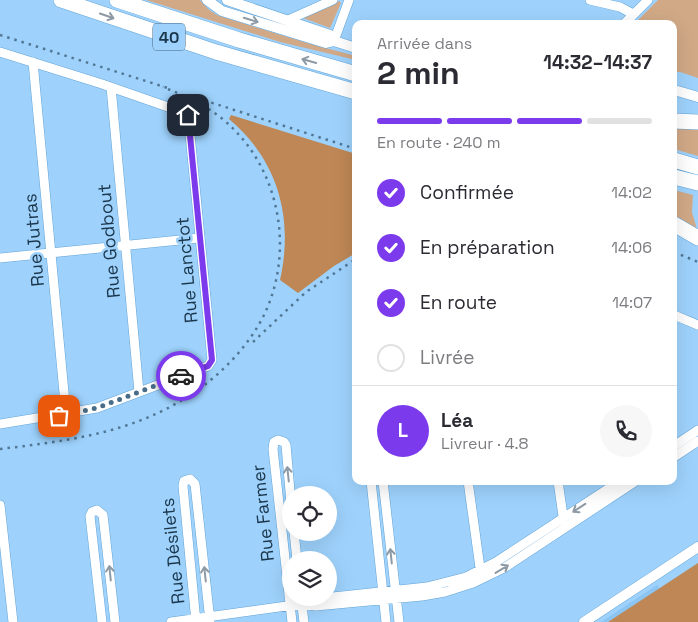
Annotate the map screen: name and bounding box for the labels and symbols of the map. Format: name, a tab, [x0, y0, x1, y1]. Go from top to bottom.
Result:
one-way arrow	[99, 12, 114, 21]
one-way arrow	[242, 16, 258, 25]
road number: 40	[153, 24, 185, 51]
one-way arrow	[302, 56, 318, 66]
pin	[167, 94, 209, 136]
street label: Rue Godbout	[92, 183, 125, 299]
street label: Rue Jutras	[18, 193, 49, 288]
street label: Rue Lanctot	[170, 216, 203, 324]
courier	[156, 351, 206, 401]
pin	[38, 395, 80, 437]
street label: Rue Farmer	[246, 463, 279, 563]
one-way arrow	[284, 466, 293, 482]
street label: Rue Désilets	[155, 497, 190, 605]
one-way arrow	[572, 503, 586, 513]
one-way arrow	[386, 549, 396, 565]
one-way arrow	[494, 563, 508, 573]
one-way arrow	[105, 566, 115, 582]
one-way arrow	[200, 566, 209, 582]

